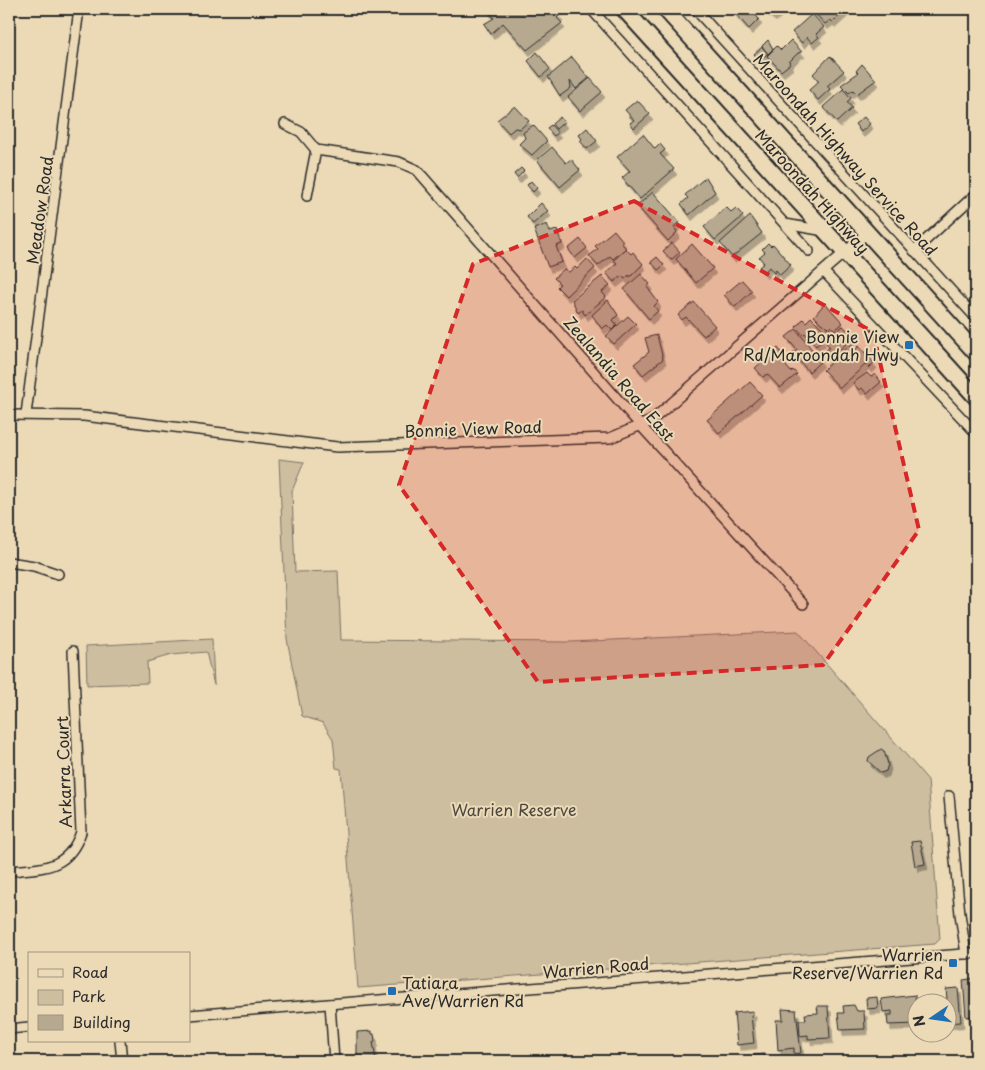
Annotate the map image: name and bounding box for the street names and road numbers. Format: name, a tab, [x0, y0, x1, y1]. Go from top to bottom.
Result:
street label: Maroondah Highway Service Road	[751, 50, 941, 258]
street label: Maroondah Highway	[752, 125, 874, 257]
street label: Meadow Road	[20, 154, 58, 266]
street label: Zealandia Road East	[559, 310, 681, 446]
street label: Bonnie View Road	[404, 414, 542, 442]
street label: Arkarra Court	[49, 715, 77, 828]
street label: Warrien Road	[542, 950, 650, 984]

